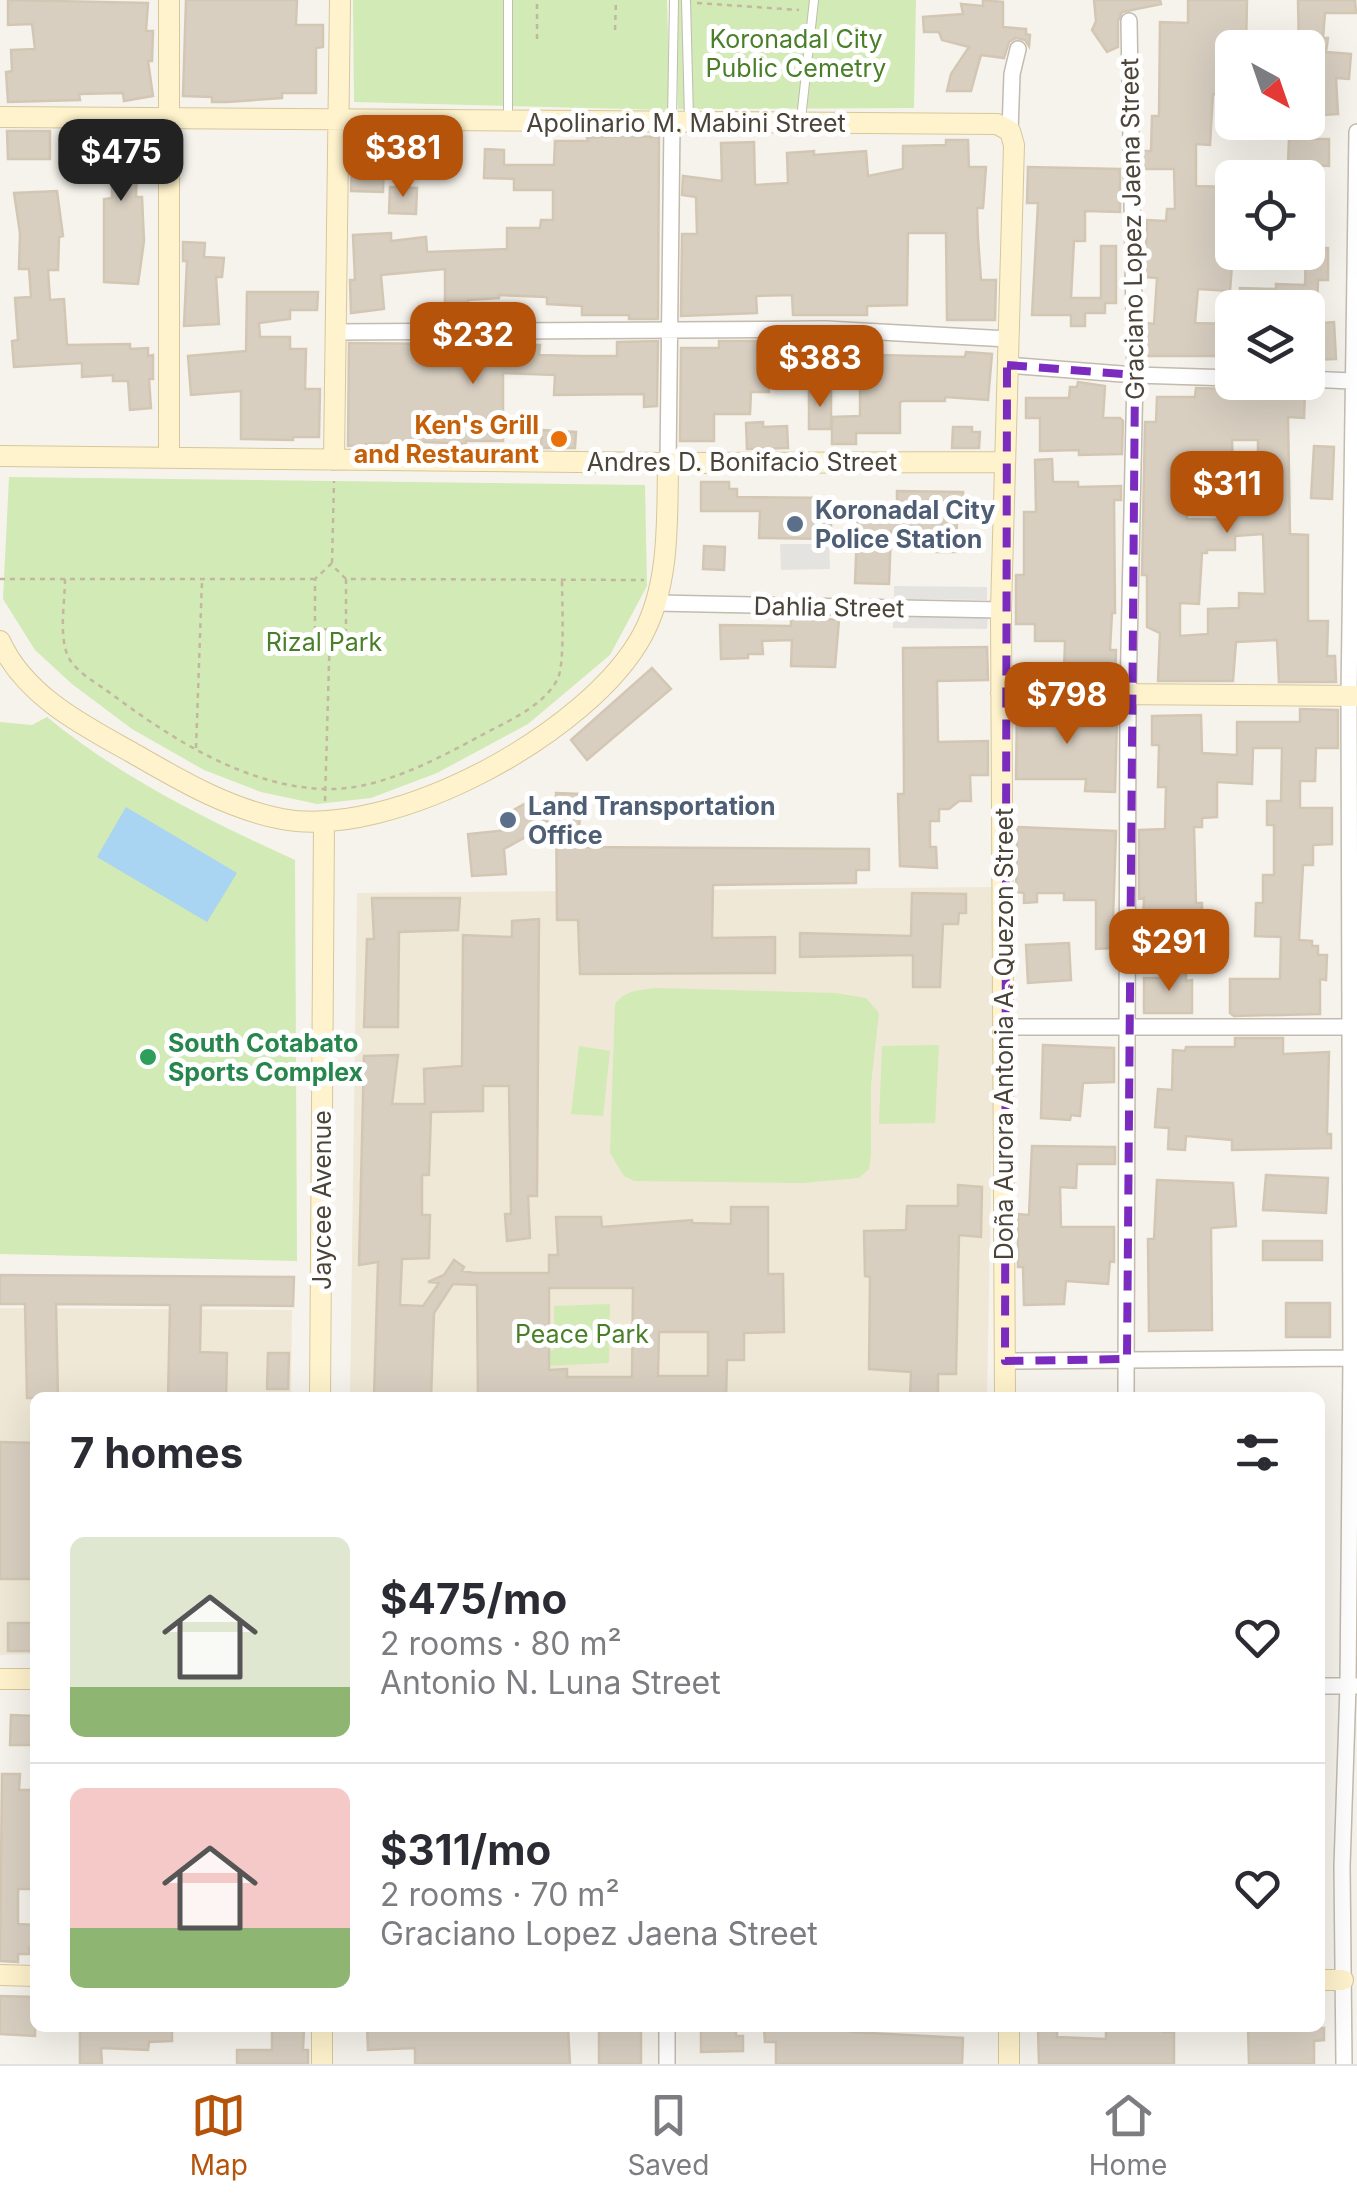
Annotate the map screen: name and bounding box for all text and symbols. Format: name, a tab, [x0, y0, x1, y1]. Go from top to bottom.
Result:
park label: Koronadal City Public Cemetry	[706, 24, 886, 83]
north arrow	[1215, 30, 1325, 140]
map controls	[1215, 30, 1325, 400]
street label: Graciano Lopez Jaena Street	[1114, 58, 1150, 400]
street label: Apolinario M. Mabini Street	[526, 108, 846, 138]
pin: $381	[344, 115, 462, 200]
pin: $475	[62, 119, 180, 204]
text: $381	[365, 128, 441, 167]
text: $475	[80, 132, 162, 171]
button: locate	[1215, 160, 1325, 270]
button: layers	[1215, 290, 1325, 400]
pin: $232	[414, 302, 532, 387]
text: $232	[432, 315, 514, 354]
pin: $383	[761, 325, 879, 410]
text: $383	[778, 338, 862, 377]
place label: Ken's Grill and Restaurant	[354, 410, 539, 469]
marker: Ken's Grill and Restaurant	[548, 428, 570, 450]
street label: Andres D. Bonifacio Street	[587, 447, 897, 477]
pin: $311	[1168, 451, 1286, 536]
text: $311	[1192, 464, 1262, 503]
place label: Koronadal City Police Station	[815, 495, 995, 554]
marker: Koronadal City Police Station	[784, 513, 806, 535]
street label: Dahlia Street	[753, 591, 905, 623]
park label: Rizal Park	[266, 627, 383, 657]
pin: $798	[1008, 662, 1126, 747]
text: $798	[1027, 675, 1107, 714]
place label: Land Transportation Office	[528, 791, 775, 850]
street label: Doña Aurora Antonia A. Quezon Street	[989, 808, 1019, 1260]
marker: Land Transportation Office	[497, 809, 519, 831]
pin: $291	[1110, 909, 1228, 994]
text: $291	[1131, 922, 1207, 961]
place label: South Cotabato Sports Complex	[168, 1028, 363, 1087]
marker: South Cotabato Sports Complex	[137, 1046, 159, 1068]
street label: Jaycee Avenue	[307, 1110, 337, 1290]
park label: Peace Park	[515, 1319, 649, 1349]
icon: filters	[1230, 1425, 1285, 1480]
text: 7 homes	[70, 1427, 243, 1478]
text: $475/mo	[380, 1573, 567, 1624]
icon: home	[150, 1577, 270, 1697]
icon: heart	[1230, 1610, 1285, 1665]
text: 2 rooms · 80 m²	[380, 1624, 622, 1663]
text: Antonio N. Luna Street	[380, 1663, 721, 1702]
text: $311/mo	[380, 1824, 551, 1875]
icon: home	[150, 1828, 270, 1948]
icon: heart	[1230, 1861, 1285, 1916]
text: 2 rooms · 70 m²	[380, 1875, 620, 1914]
text: Graciano Lopez Jaena Street	[380, 1914, 818, 1953]
tab: Map	[190, 2088, 248, 2182]
tab: Saved	[627, 2088, 709, 2182]
tab: Home	[1089, 2088, 1167, 2182]

